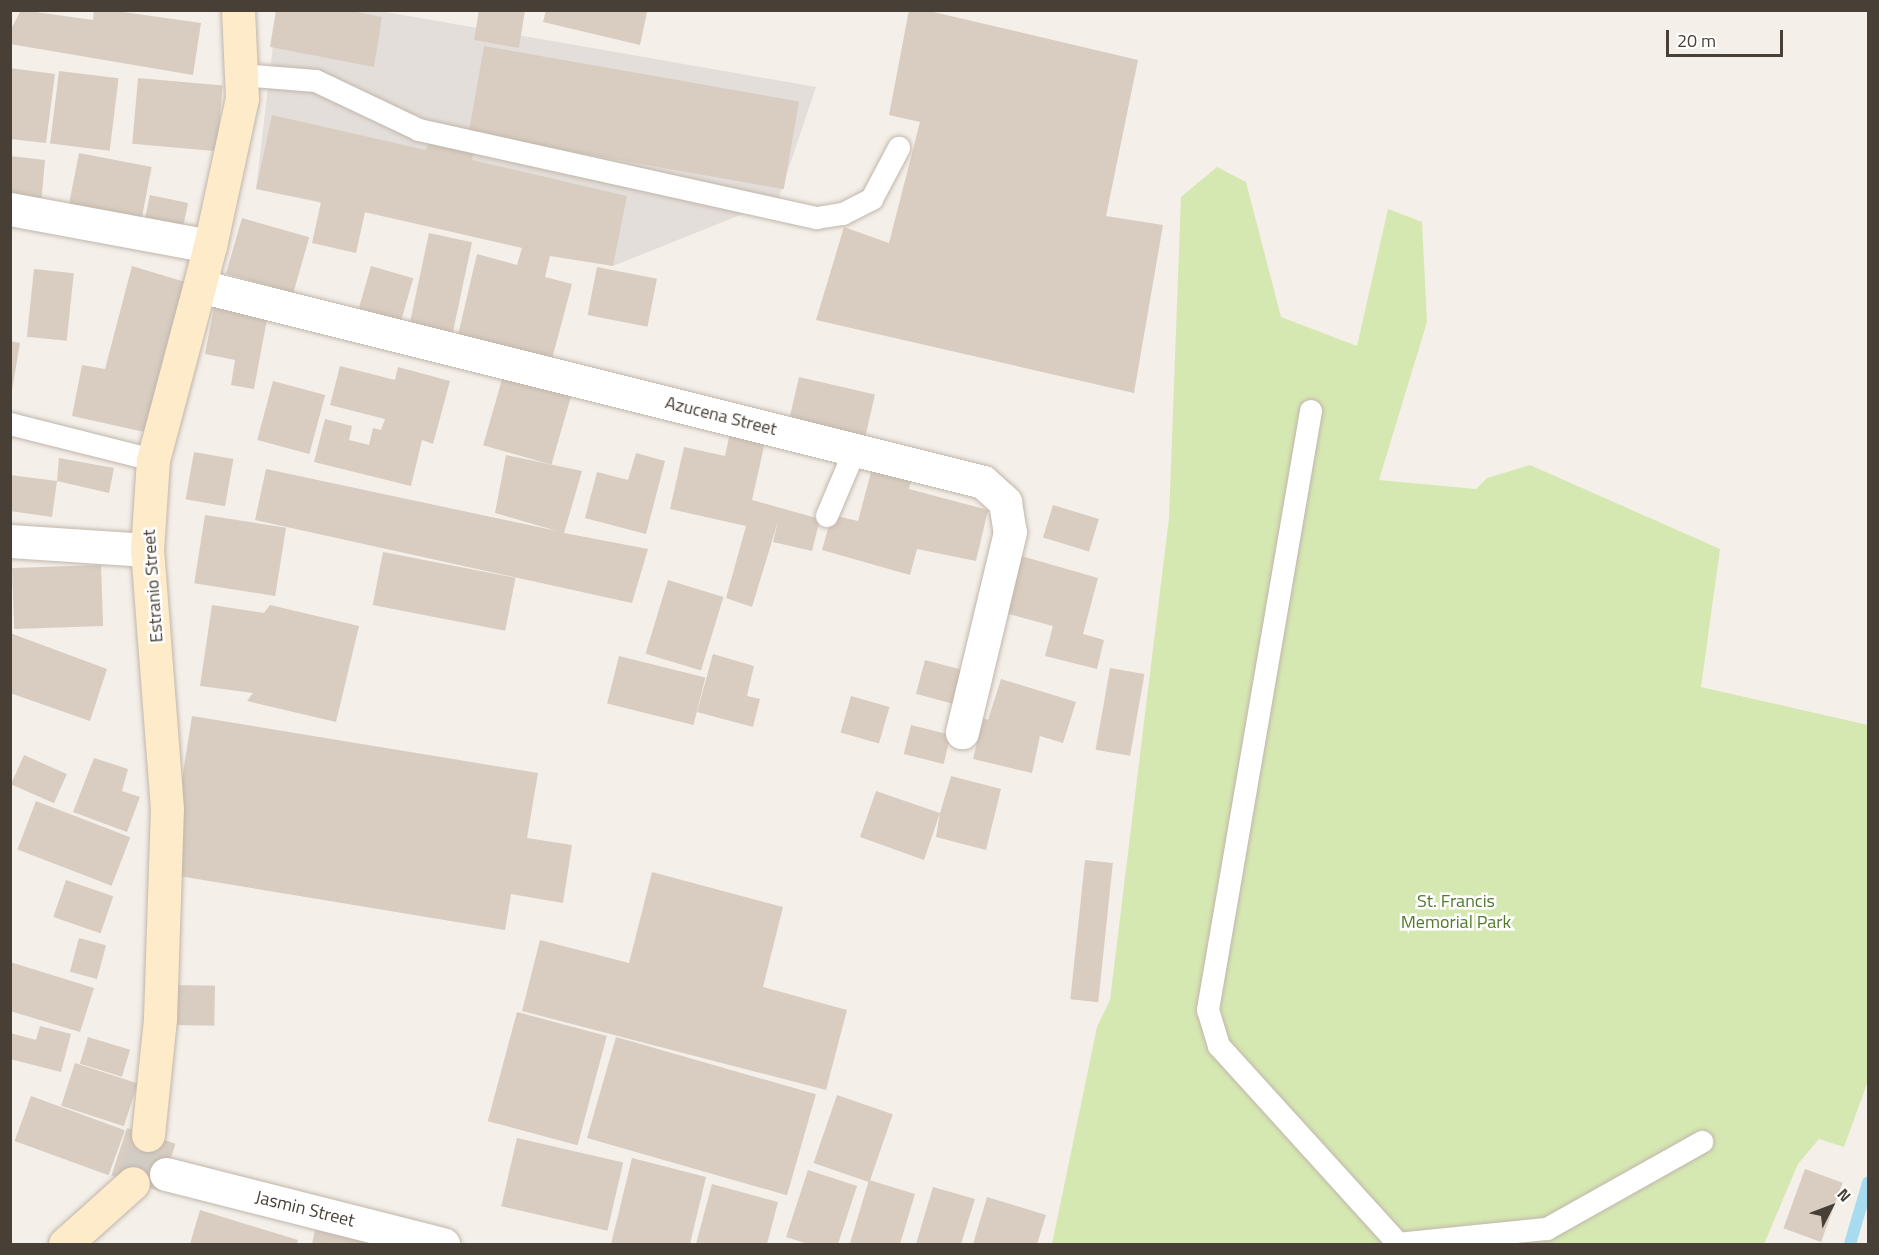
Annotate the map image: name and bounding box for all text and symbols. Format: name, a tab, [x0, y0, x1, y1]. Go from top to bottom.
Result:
scale bar	[1669, 18, 1786, 56]
text: 20 m	[1677, 27, 1716, 54]
street label: Azucena Street	[663, 392, 779, 440]
street label: Estranio Street	[138, 529, 168, 643]
park label: St. Francis Memorial Park	[1401, 891, 1511, 934]
north arrow	[1801, 1177, 1861, 1237]
text: N	[1832, 1183, 1857, 1207]
street label: Jasmin Street	[253, 1186, 357, 1232]

